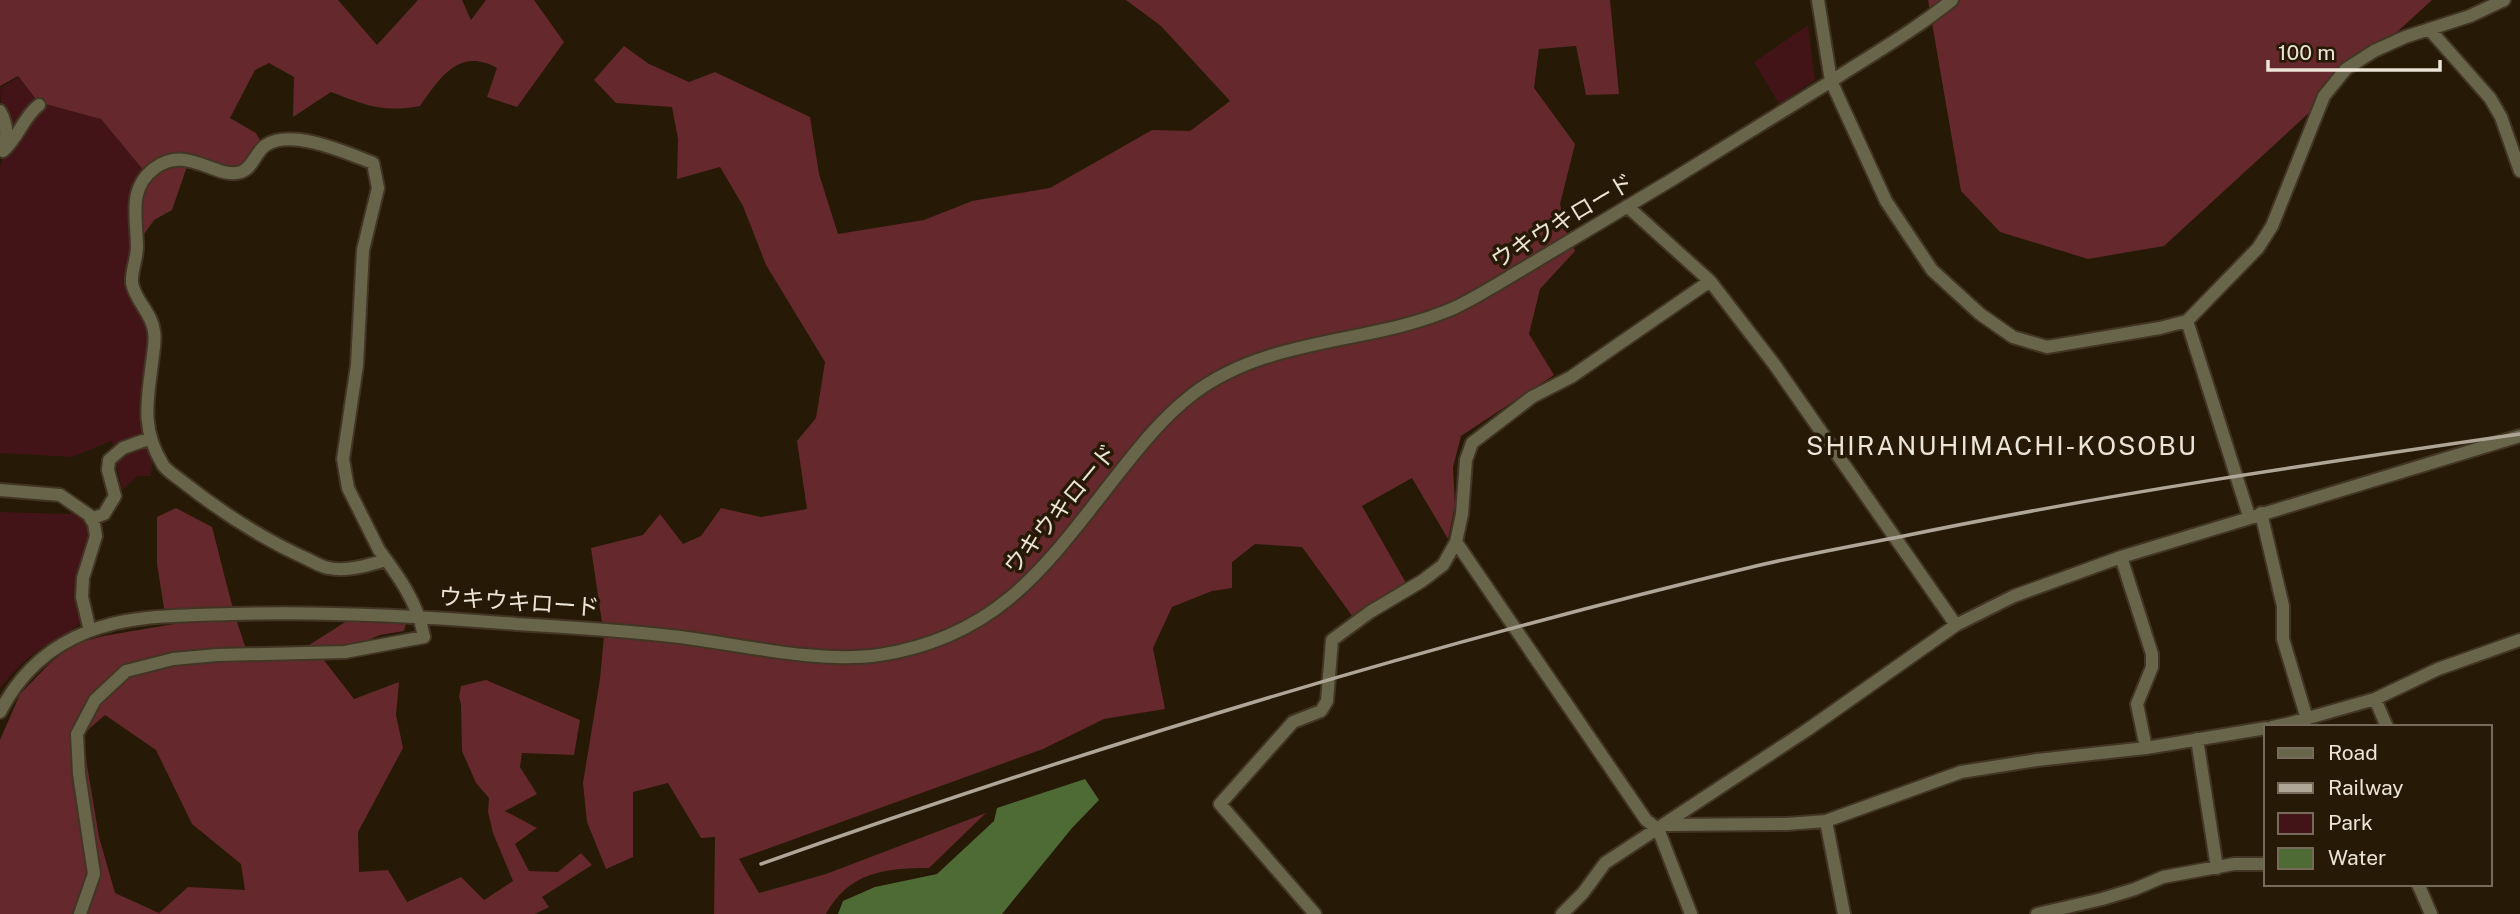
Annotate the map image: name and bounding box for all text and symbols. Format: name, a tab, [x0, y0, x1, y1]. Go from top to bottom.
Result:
scale bar	[2268, 28, 2440, 72]
text: 100 m	[2278, 40, 2335, 65]
street label: ウキウキロード	[1486, 168, 1638, 274]
district label: SHIRANUHIMACHI-KOSOBU	[1806, 430, 2198, 461]
street label: ウキウキロード	[998, 438, 1122, 579]
street label: ウキウキロード	[438, 582, 600, 621]
legend	[2264, 725, 2492, 886]
text: Road	[2328, 740, 2378, 765]
text: Railway	[2328, 775, 2404, 800]
text: Park	[2328, 810, 2373, 835]
text: Water	[2328, 845, 2386, 870]

